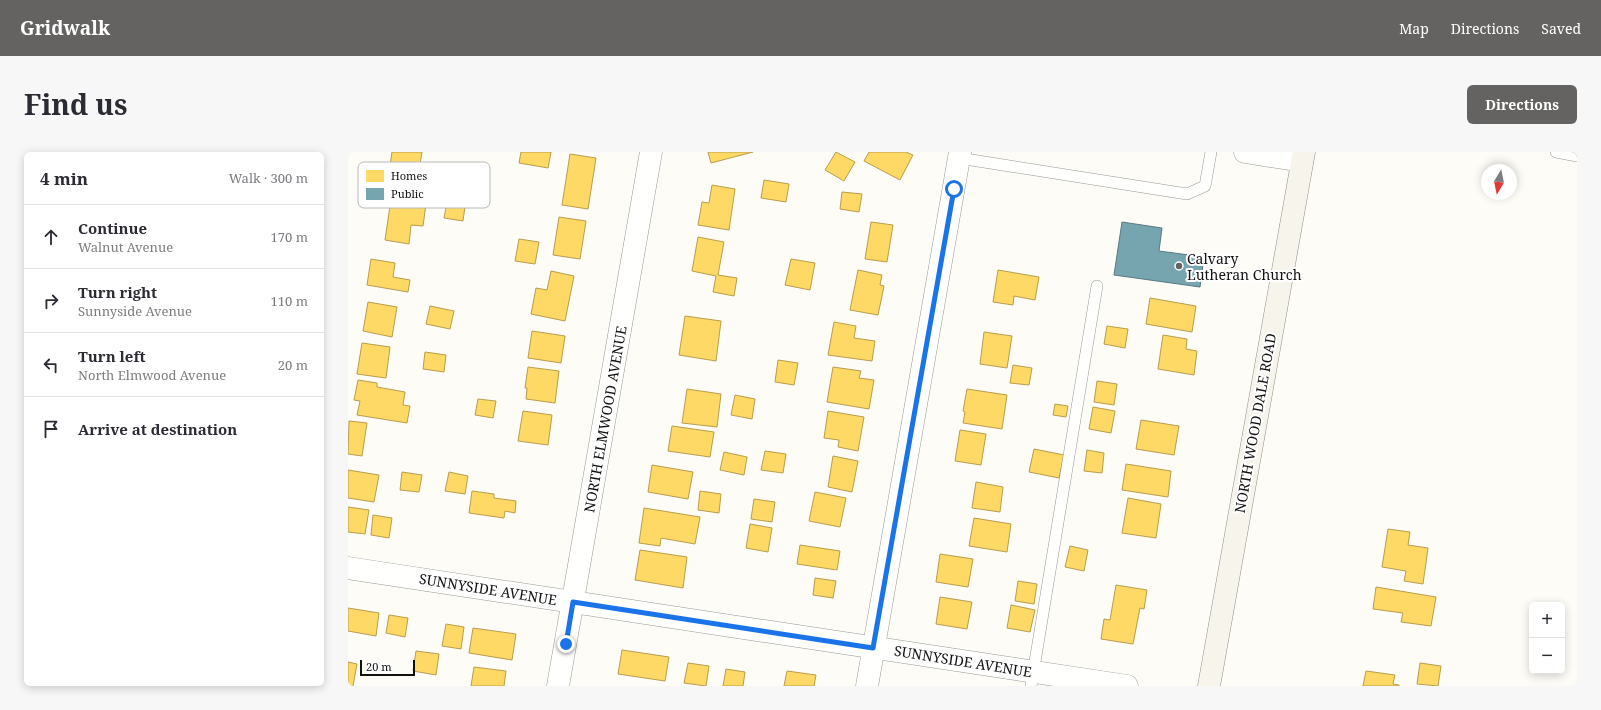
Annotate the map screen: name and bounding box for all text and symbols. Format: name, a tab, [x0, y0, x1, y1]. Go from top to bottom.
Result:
text: Gridwalk	[20, 15, 110, 41]
text: Map	[1399, 19, 1429, 38]
text: Directions	[1451, 19, 1519, 38]
text: Saved	[1541, 19, 1581, 38]
text: Find us	[24, 85, 128, 123]
button: Directions	[1467, 85, 1577, 124]
legend	[358, 162, 490, 208]
north arrow	[1481, 164, 1517, 200]
text: 4 min	[40, 167, 88, 190]
text: Homes	[391, 168, 427, 183]
text: Walk · 300 m	[229, 169, 308, 187]
route start	[945, 180, 963, 198]
text: Public	[391, 186, 424, 201]
text: Continue	[78, 218, 147, 238]
icon: ahead	[40, 226, 62, 248]
text: 170 m	[271, 228, 308, 246]
text: Walnut Avenue	[78, 238, 173, 256]
place label: Calvary Lutheran Church	[1187, 249, 1302, 284]
marker: Calvary Lutheran Church	[1174, 261, 1184, 271]
text: Turn right	[78, 282, 157, 302]
icon: right	[40, 290, 62, 312]
text: 110 m	[271, 292, 308, 310]
text: Sunnyside Avenue	[78, 302, 192, 320]
street label: NORTH ELMWOOD AVENUE	[579, 324, 631, 514]
street label: NORTH WOOD DALE ROAD	[1230, 332, 1280, 514]
text: Turn left	[78, 346, 146, 366]
icon: left	[40, 354, 62, 376]
text: 20 m	[278, 356, 308, 374]
text: North Elmwood Avenue	[78, 366, 226, 384]
icon: arrive	[40, 418, 62, 440]
text: Arrive at destination	[78, 419, 237, 439]
street label: SUNNYSIDE AVENUE	[418, 569, 558, 609]
map controls	[1529, 602, 1565, 674]
button: +	[1529, 602, 1565, 638]
route end	[557, 635, 575, 653]
button: −	[1529, 638, 1565, 674]
street label: SUNNYSIDE AVENUE	[893, 641, 1033, 681]
scale bar	[360, 658, 415, 677]
text: 20 m	[366, 659, 392, 674]

